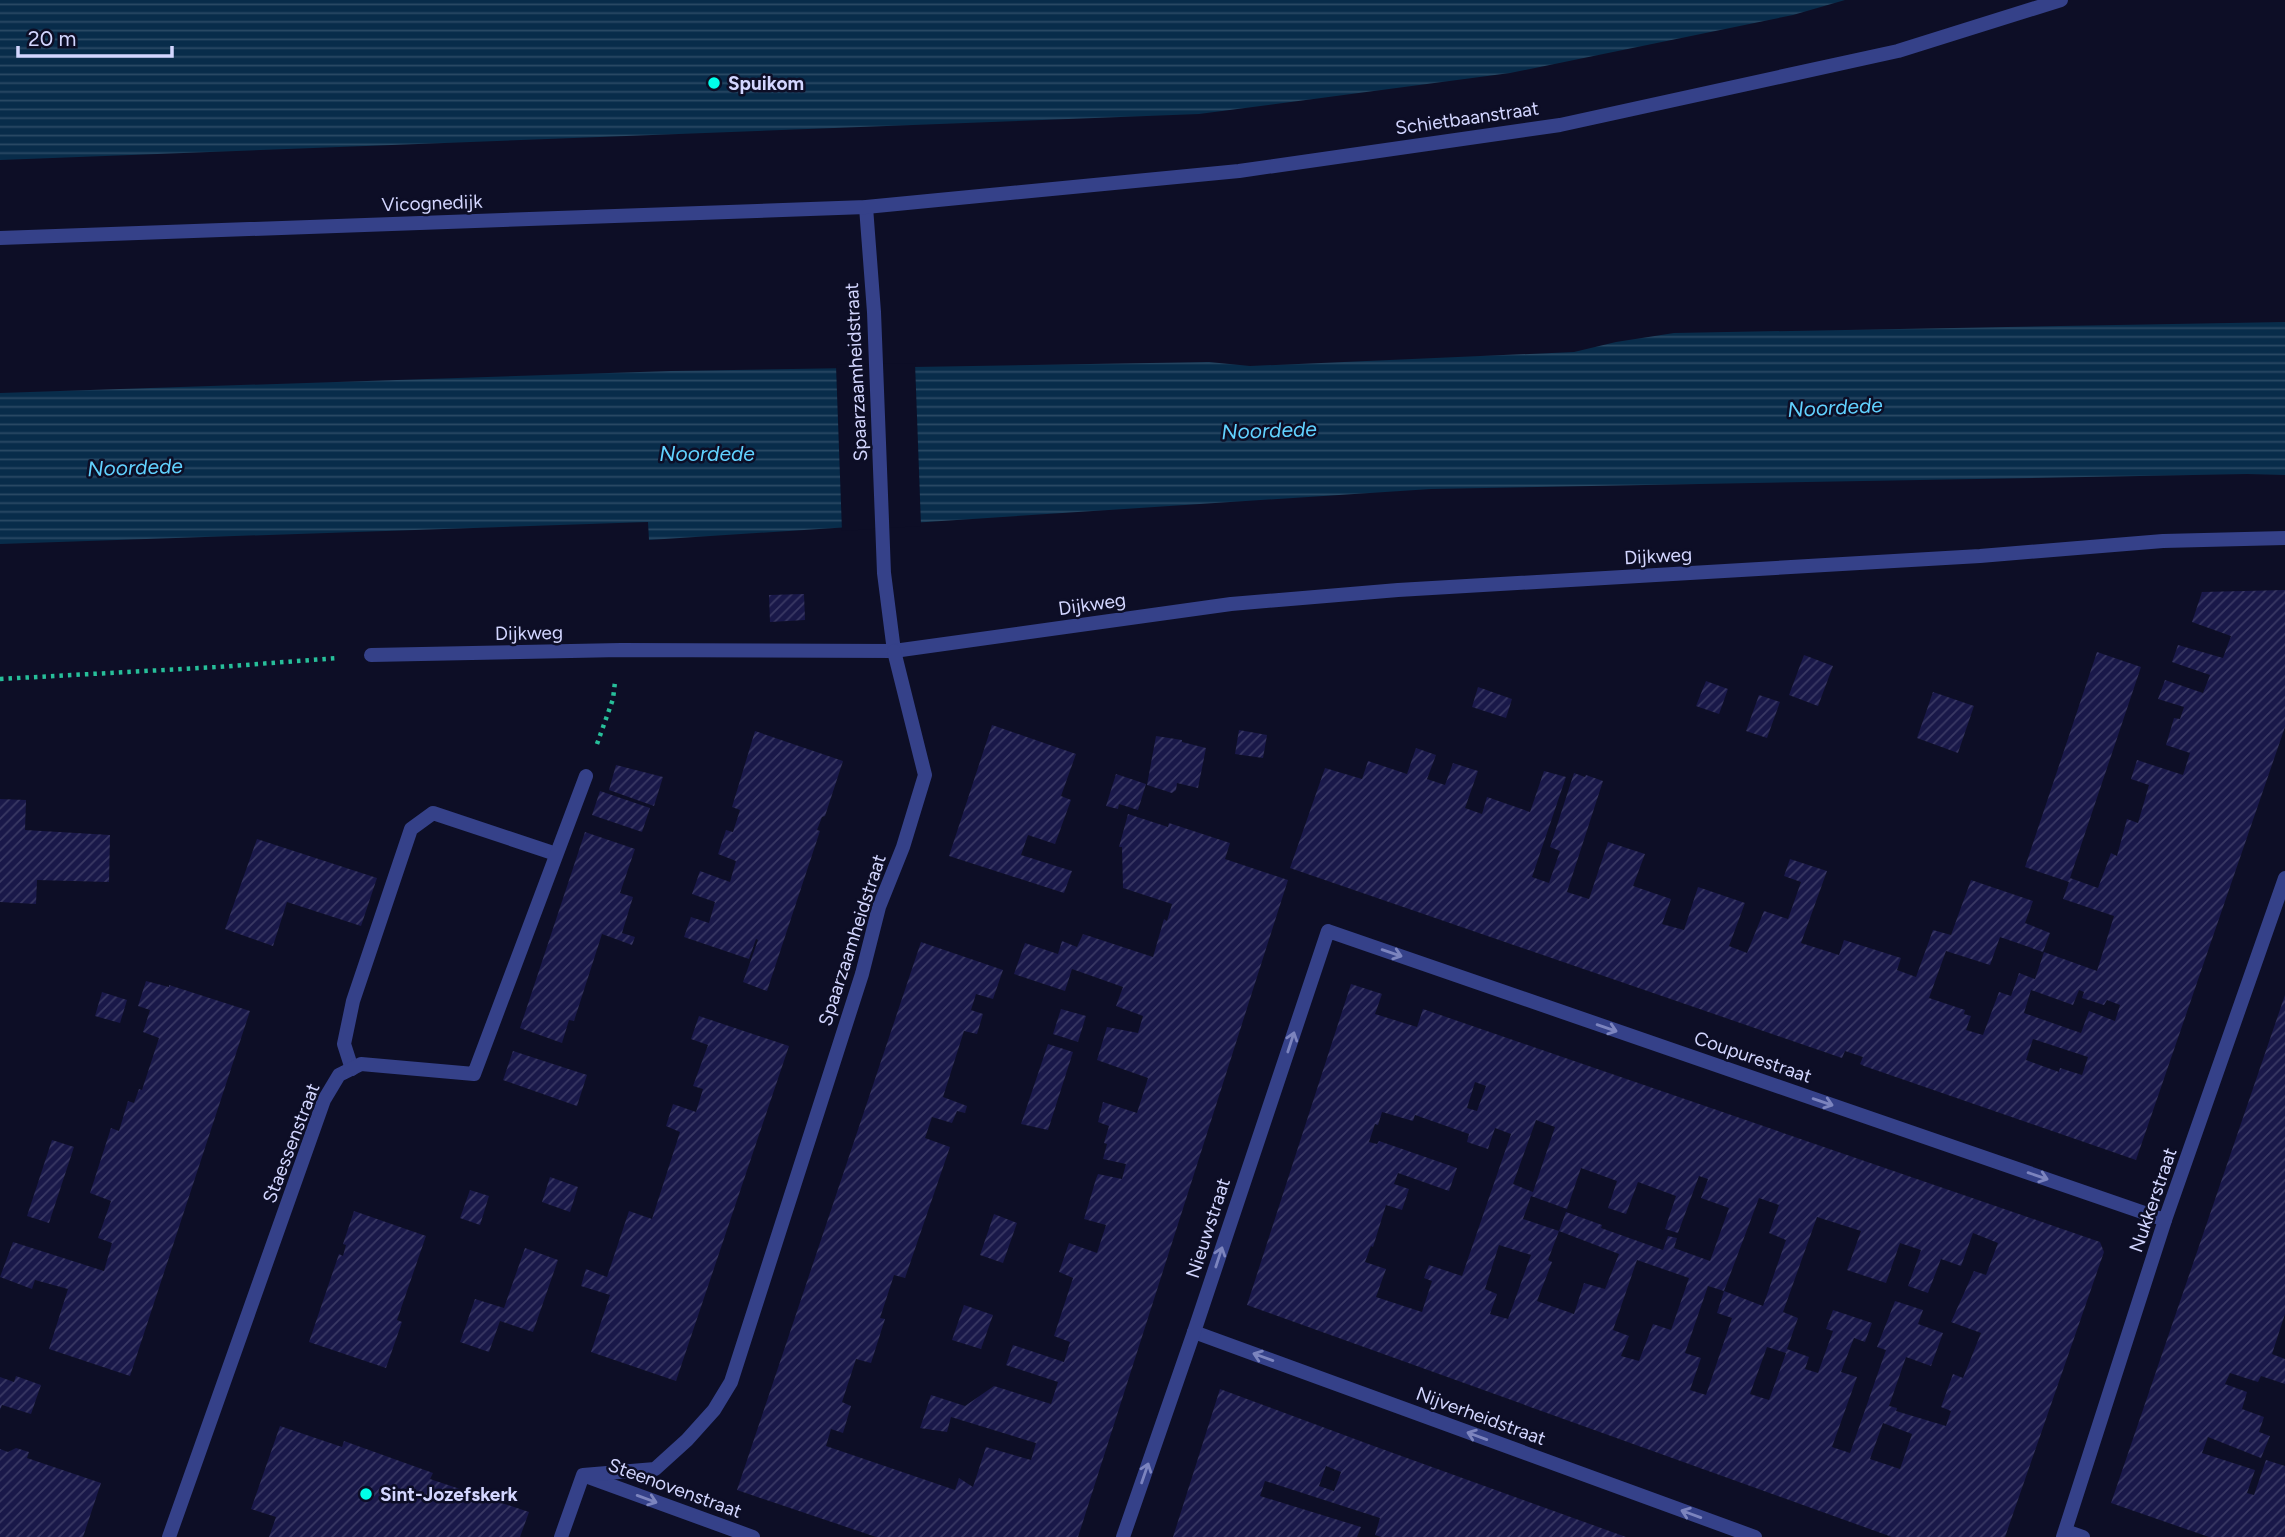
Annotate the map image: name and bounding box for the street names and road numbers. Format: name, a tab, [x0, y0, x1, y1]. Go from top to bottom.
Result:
street label: Schietbaanstraat	[1394, 97, 1540, 139]
street label: Vicognedijk	[381, 190, 484, 216]
street label: Spaarzaamheidstraat	[840, 282, 872, 462]
street label: Dijkweg	[1623, 543, 1693, 569]
street label: Dijkweg	[1057, 588, 1127, 620]
street label: Dijkweg	[495, 621, 563, 645]
street label: Spaarzaamheidstraat	[813, 851, 891, 1029]
street label: Coupurestraat	[1691, 1026, 1815, 1088]
street label: Staessenstraat	[258, 1080, 324, 1206]
street label: Nukkerstraat	[2124, 1145, 2182, 1255]
street label: Nieuwstraat	[1181, 1175, 1235, 1281]
street label: Nijverheidstraat	[1413, 1382, 1549, 1450]
street label: Steenovenstraat	[605, 1453, 745, 1523]

